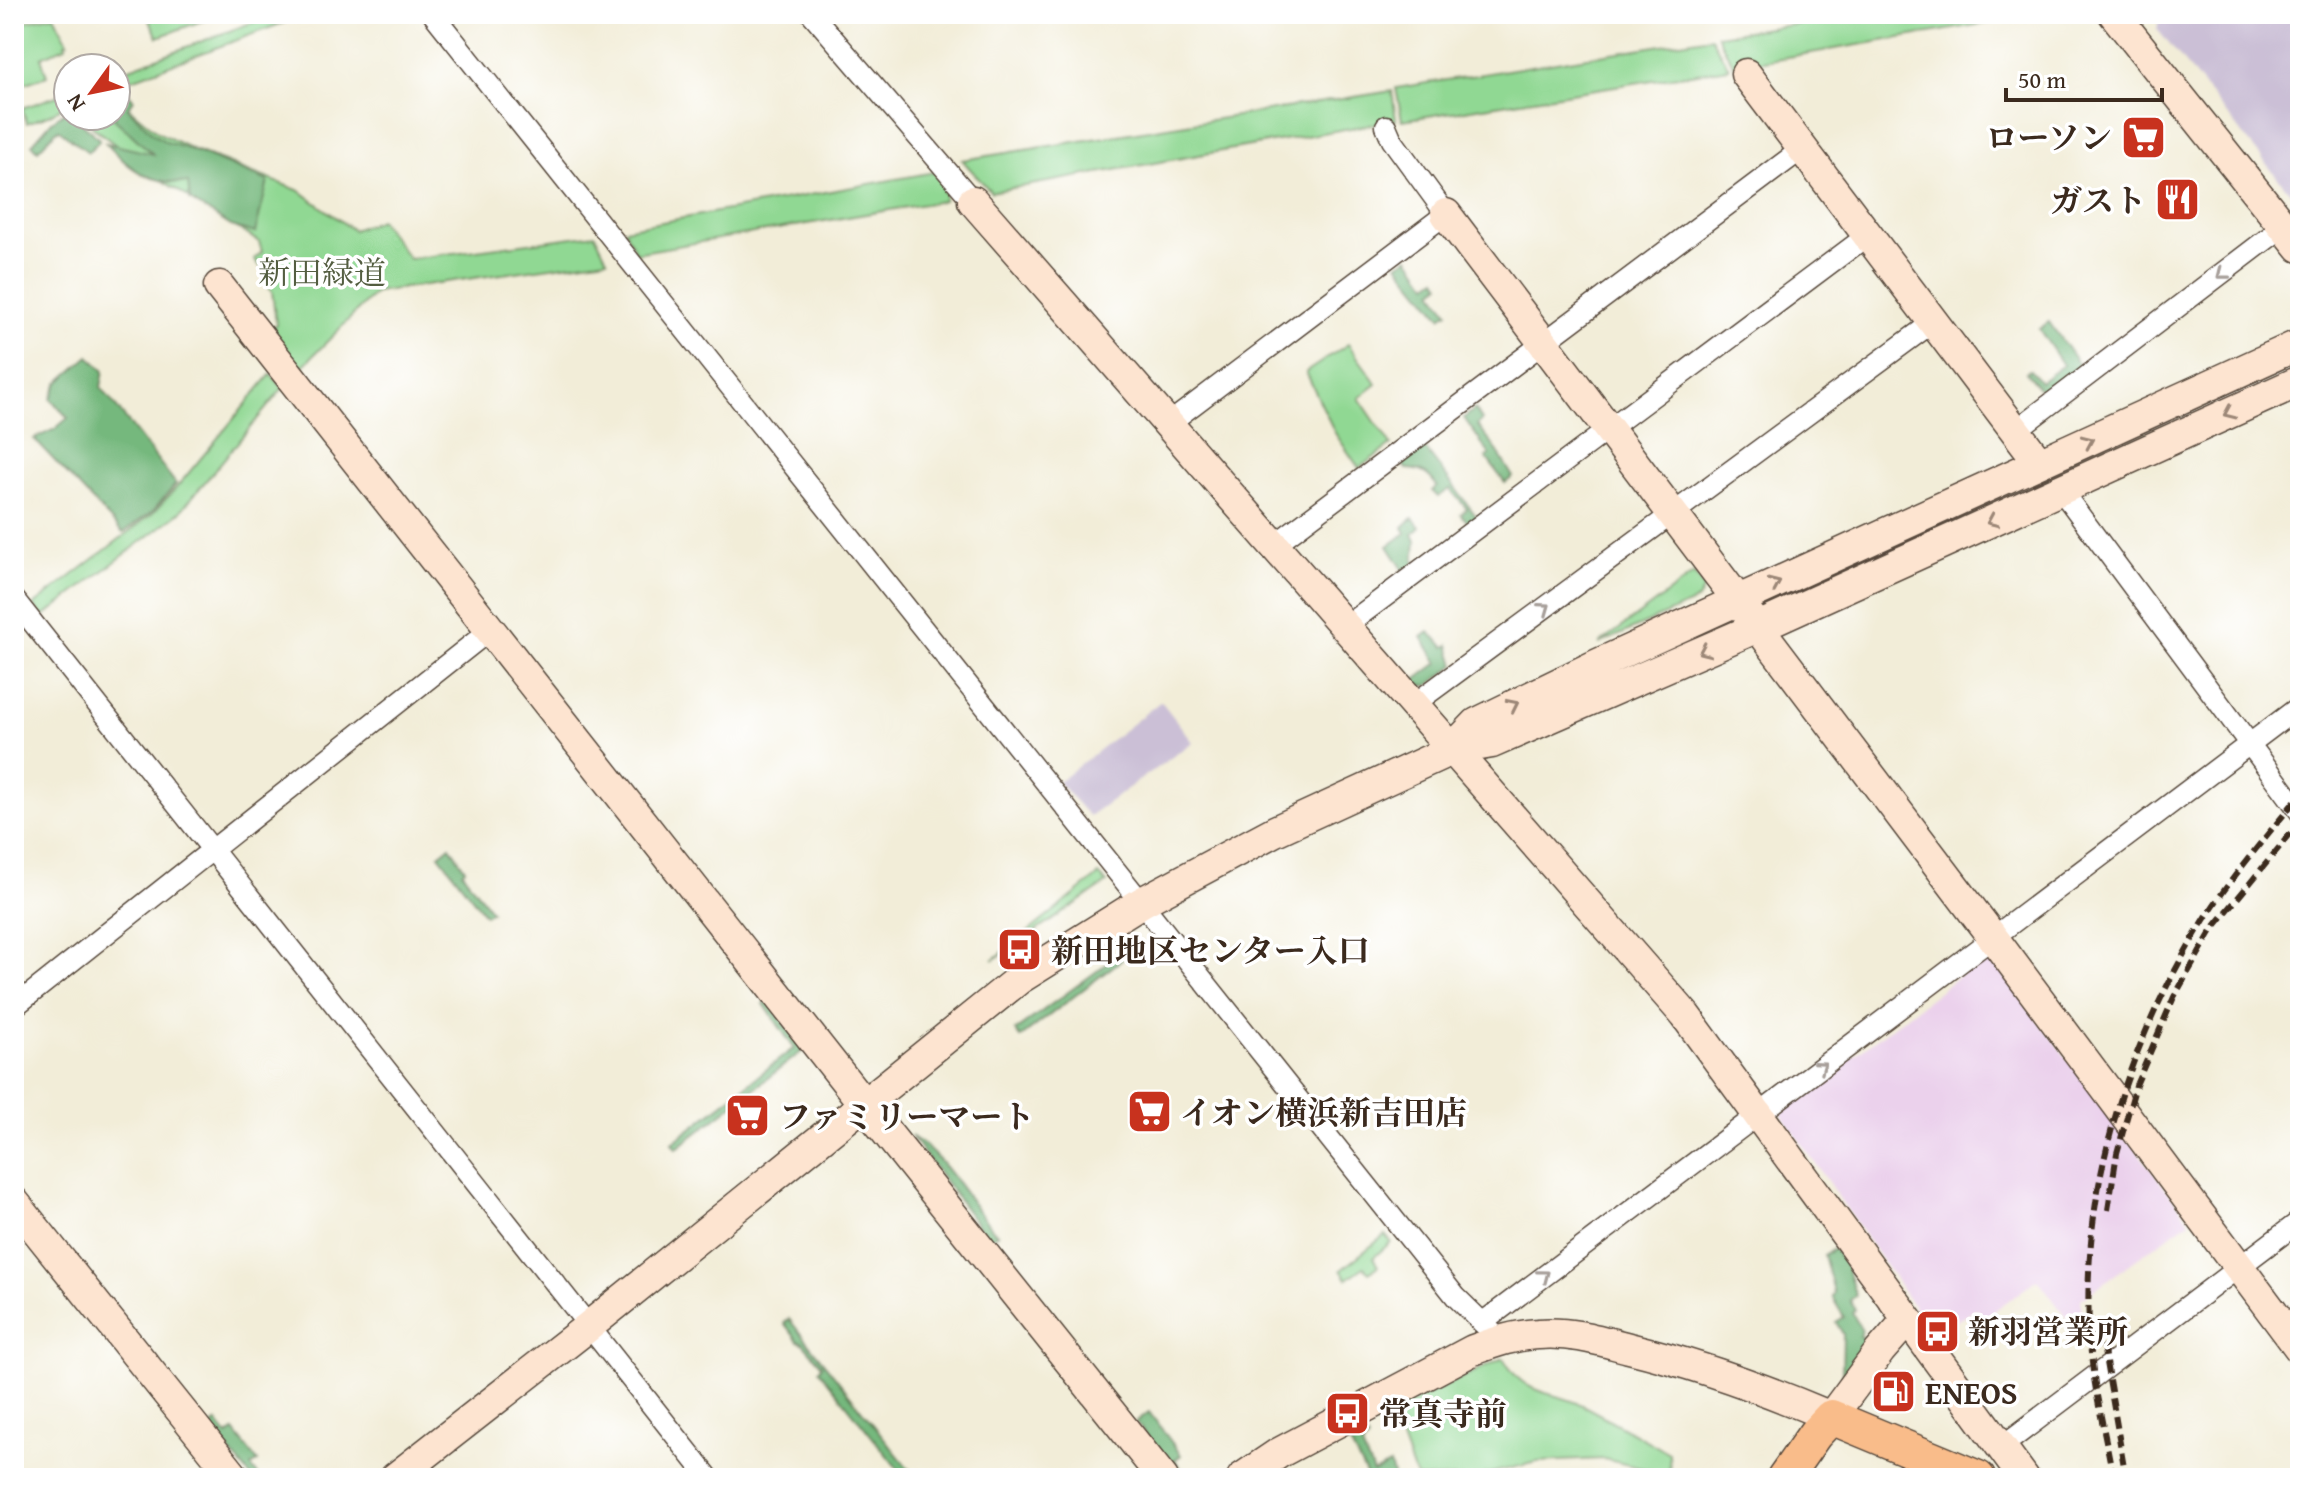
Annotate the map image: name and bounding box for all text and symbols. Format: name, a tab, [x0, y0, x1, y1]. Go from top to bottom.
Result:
north arrow	[52, 52, 132, 132]
scale bar	[2006, 52, 2162, 102]
text: 50 m	[2018, 62, 2066, 97]
text: N	[58, 88, 93, 118]
supermarket icon: ローソン	[2119, 113, 2167, 161]
place label: ローソン	[1985, 114, 2112, 161]
restaurant icon: ガスト	[2153, 176, 2201, 224]
place label: ガスト	[2050, 177, 2146, 224]
park label: 新田緑道	[258, 249, 386, 296]
one-way arrow	[2216, 265, 2231, 279]
one-way arrow	[2223, 403, 2237, 419]
one-way arrow	[2079, 435, 2094, 451]
one-way arrow	[1986, 511, 2001, 527]
one-way arrow	[1766, 578, 1781, 594]
one-way arrow	[1536, 603, 1550, 618]
one-way arrow	[1698, 641, 1713, 657]
one-way arrow	[1505, 699, 1520, 715]
bus stop icon: 新田地区センター入口	[996, 926, 1044, 974]
place label: 新田地区センター入口	[1051, 927, 1370, 974]
one-way arrow	[1812, 1062, 1827, 1076]
supermarket icon: イオン横浜新吉田店	[1125, 1088, 1173, 1136]
place label: イオン横浜新吉田店	[1180, 1089, 1467, 1136]
supermarket icon: ファミリーマート	[724, 1092, 772, 1140]
place label: ファミリーマート	[779, 1093, 1034, 1140]
one-way arrow	[1535, 1270, 1550, 1285]
bus stop icon: 新羽営業所	[1913, 1307, 1961, 1355]
place label: 新羽営業所	[1968, 1308, 2128, 1355]
fuel station icon: ENEOS	[1870, 1368, 1918, 1416]
place label: ENEOS	[1925, 1369, 2018, 1416]
bus stop icon: 常真寺前	[1324, 1389, 1372, 1437]
place label: 常真寺前	[1379, 1390, 1507, 1437]

